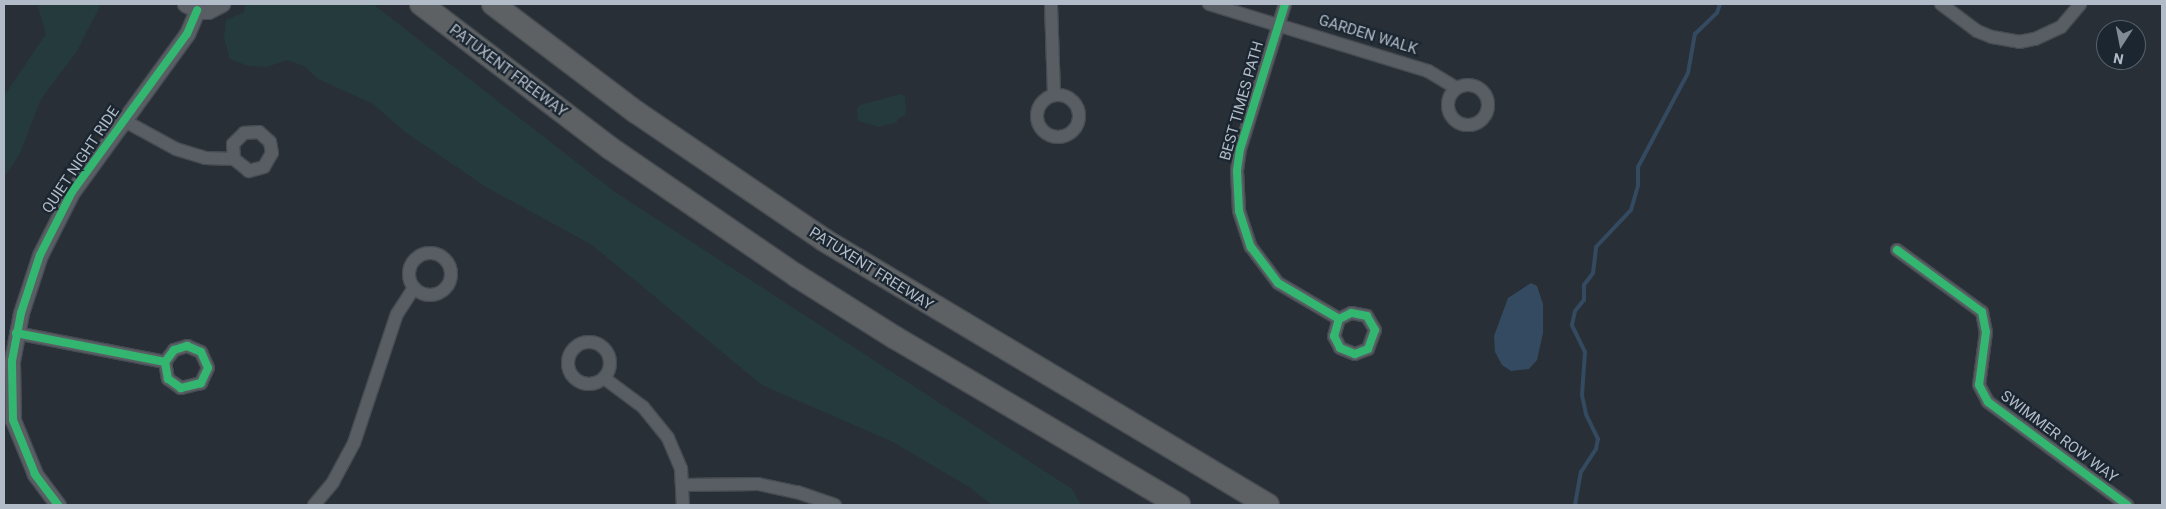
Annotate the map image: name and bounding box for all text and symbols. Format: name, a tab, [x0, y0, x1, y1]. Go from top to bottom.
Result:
street label: GARDEN WALK	[1316, 11, 1420, 59]
north arrow	[2096, 20, 2146, 70]
street label: PATUXENT FREEWAY	[446, 21, 570, 121]
street label: BEST TIMES PATH	[1216, 39, 1268, 163]
text: N	[2112, 50, 2125, 68]
street label: QUIET NIGHT RIDE	[39, 103, 123, 217]
street label: PATUXENT FREEWAY	[806, 224, 936, 314]
street label: SWIMMER ROW WAY	[1997, 387, 2121, 487]

